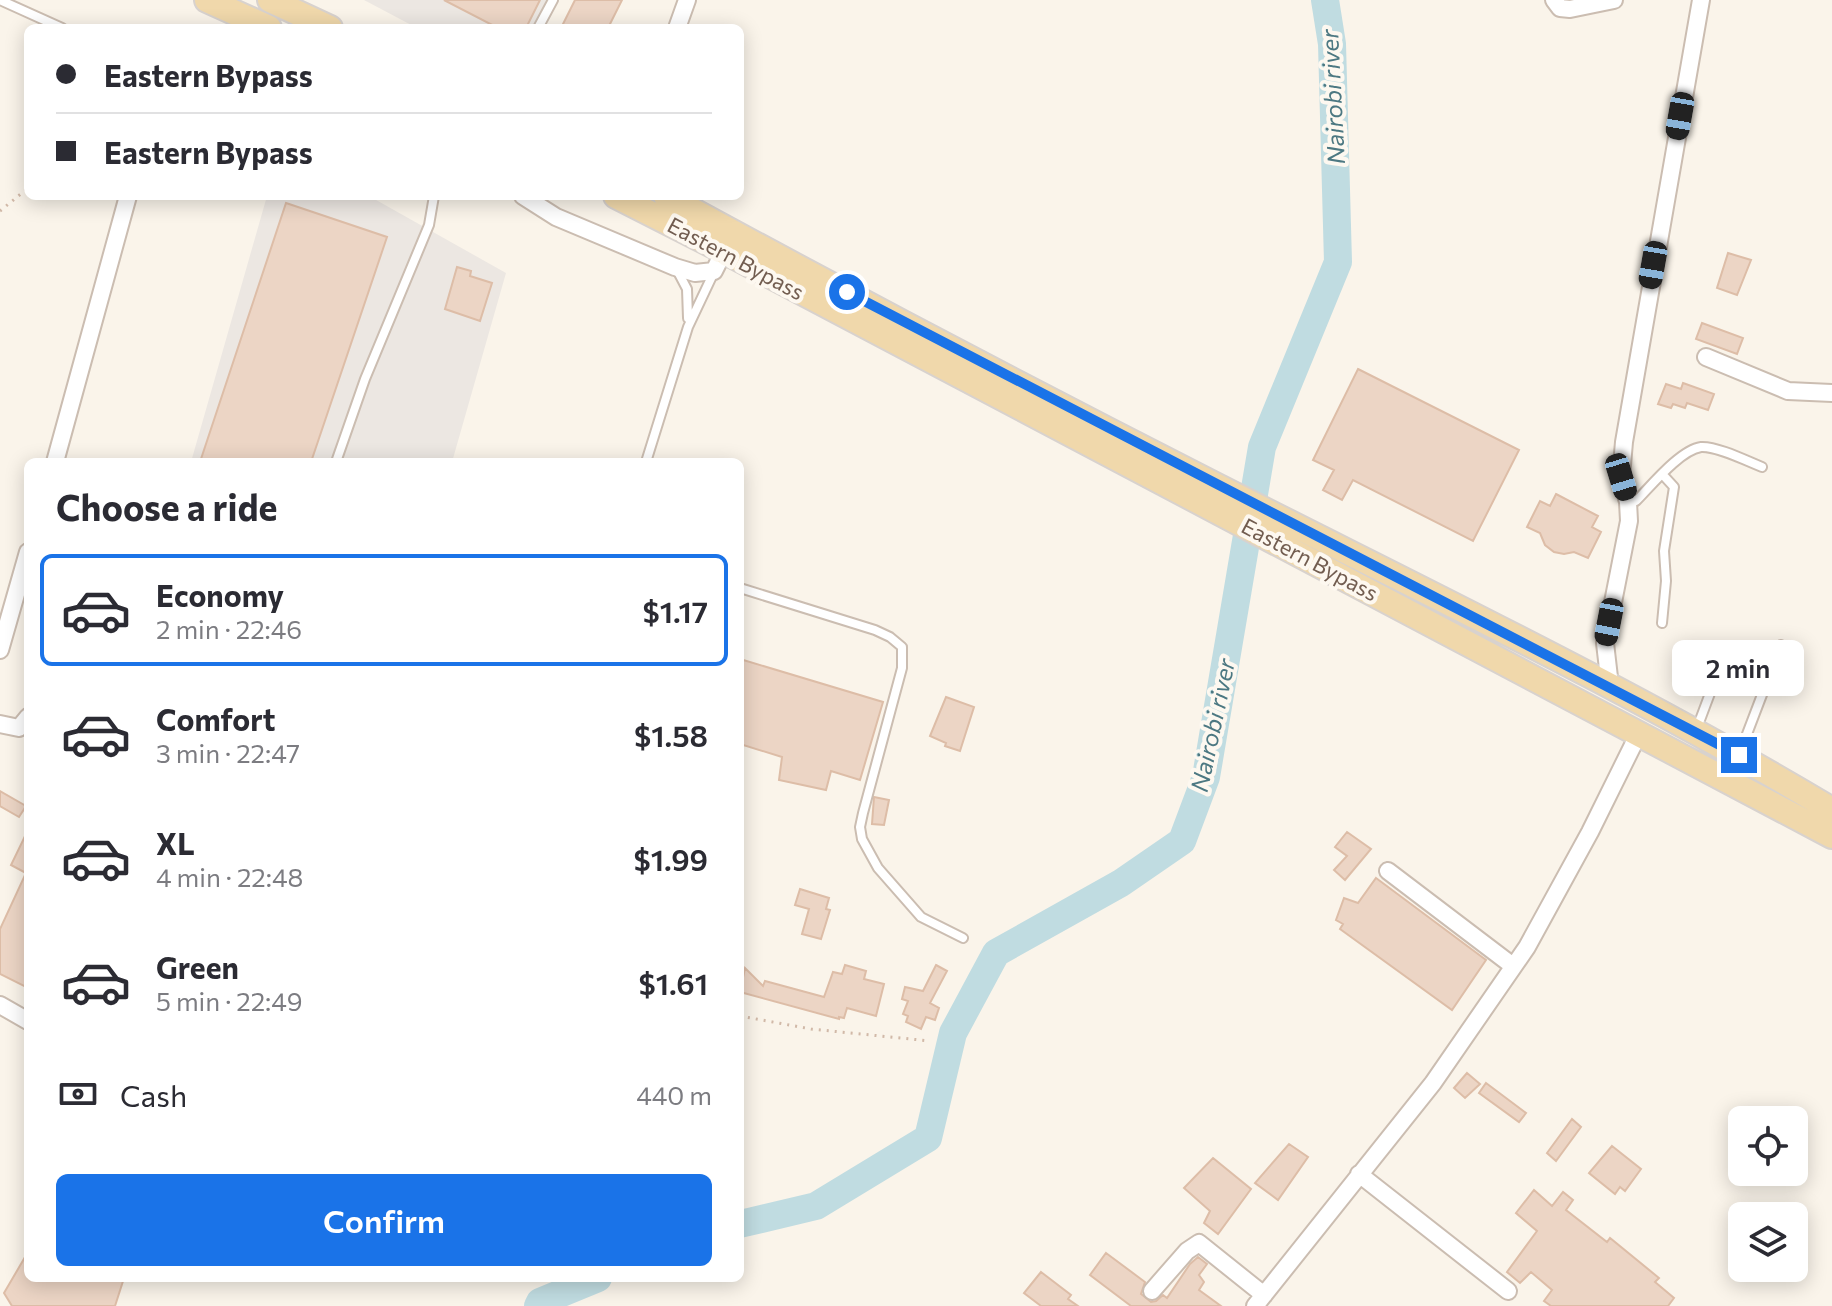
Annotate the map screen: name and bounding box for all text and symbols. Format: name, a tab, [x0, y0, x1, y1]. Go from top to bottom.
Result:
water label: Nairobi river	[1314, 27, 1350, 165]
text: Eastern Bypass	[104, 56, 313, 93]
car	[1664, 90, 1696, 142]
text: Eastern Bypass	[104, 133, 313, 170]
street label: Eastern Bypass	[663, 211, 809, 305]
car	[1637, 239, 1669, 291]
route start	[829, 274, 865, 310]
car	[1603, 451, 1639, 503]
text: Choose a ride	[56, 484, 277, 528]
street label: Eastern Bypass	[1237, 512, 1383, 606]
icon: car	[60, 574, 132, 646]
text: Economy	[156, 576, 284, 613]
text: $1.17	[643, 592, 708, 629]
car	[1593, 596, 1625, 648]
text: 2 min · 22:46	[156, 613, 302, 644]
callout: 2 min	[1673, 639, 1805, 695]
text: 2 min	[1706, 652, 1770, 683]
water label: Nairobi river	[1184, 654, 1241, 794]
icon: car	[60, 698, 132, 770]
text: Comfort	[156, 700, 275, 737]
text: $1.58	[634, 716, 708, 753]
text: 3 min · 22:47	[156, 737, 300, 768]
route end	[1721, 737, 1757, 773]
icon: car	[60, 822, 132, 894]
text: XL	[156, 824, 195, 861]
text: $1.99	[634, 840, 708, 877]
text: 4 min · 22:48	[156, 861, 303, 892]
icon: car	[60, 946, 132, 1018]
text: Green	[156, 948, 239, 985]
text: $1.61	[639, 964, 708, 1001]
text: 5 min · 22:49	[156, 985, 303, 1016]
icon: cash	[56, 1072, 100, 1116]
text: Cash	[120, 1076, 187, 1113]
text: 440 m	[636, 1079, 712, 1110]
map controls	[1728, 1106, 1808, 1282]
button: locate	[1728, 1106, 1808, 1186]
button: Confirm	[56, 1174, 712, 1266]
button: layers	[1728, 1202, 1808, 1282]

